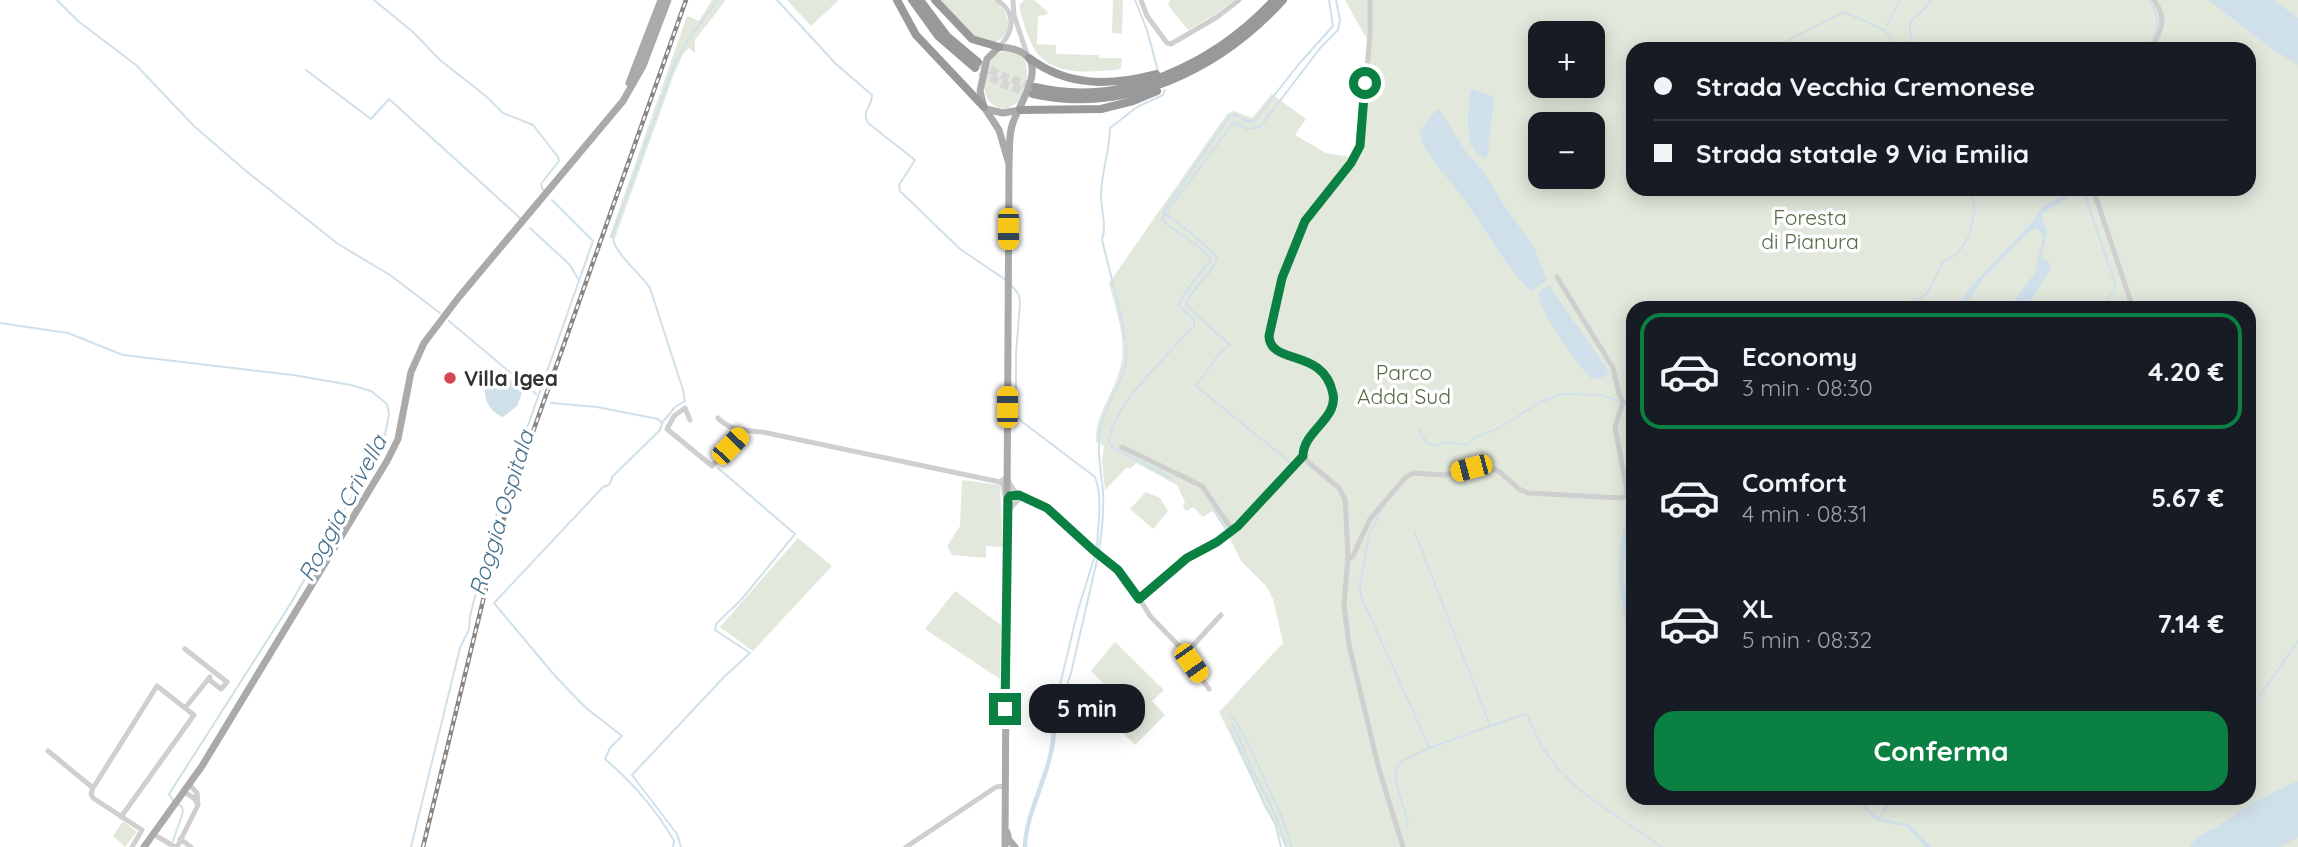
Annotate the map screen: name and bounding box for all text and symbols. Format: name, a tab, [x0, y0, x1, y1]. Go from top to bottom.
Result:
map controls	[1528, 21, 1605, 189]
button: +	[1528, 21, 1605, 98]
route start	[1349, 67, 1381, 99]
text: Strada Vecchia Cremonese	[1696, 70, 2035, 103]
button: −	[1528, 112, 1605, 189]
text: Strada statale 9 Via Emilia	[1696, 137, 2029, 170]
park label: Foresta di Pianura	[1761, 204, 1859, 254]
car	[998, 208, 1019, 250]
icon: car	[1658, 340, 1721, 403]
text: Economy	[1742, 340, 1857, 373]
text: 4.20 €	[2148, 355, 2224, 388]
park label: Parco Adda Sud	[1357, 359, 1451, 409]
place label: Villa Igea	[464, 365, 558, 391]
marker: Villa Igea	[442, 370, 458, 386]
text: 3 min · 08:30	[1742, 373, 1873, 402]
car	[997, 386, 1018, 428]
car	[708, 424, 753, 468]
water label: Roggia Ospitala	[462, 426, 540, 599]
water label: Roggia Crivella	[291, 429, 393, 586]
car	[1448, 452, 1495, 484]
icon: car	[1658, 466, 1721, 529]
text: Comfort	[1742, 466, 1847, 499]
text: 5.67 €	[2151, 481, 2224, 514]
text: 4 min · 08:31	[1742, 499, 1868, 528]
icon: car	[1658, 592, 1721, 655]
text: XL	[1742, 592, 1774, 625]
text: 7.14 €	[2157, 607, 2224, 640]
text: 5 min · 08:32	[1742, 625, 1872, 654]
car	[1171, 640, 1212, 686]
callout: 5 min	[1030, 684, 1145, 734]
route end	[989, 693, 1021, 725]
text: 5 min	[1057, 694, 1117, 723]
button: Conferma	[1654, 711, 2228, 791]

